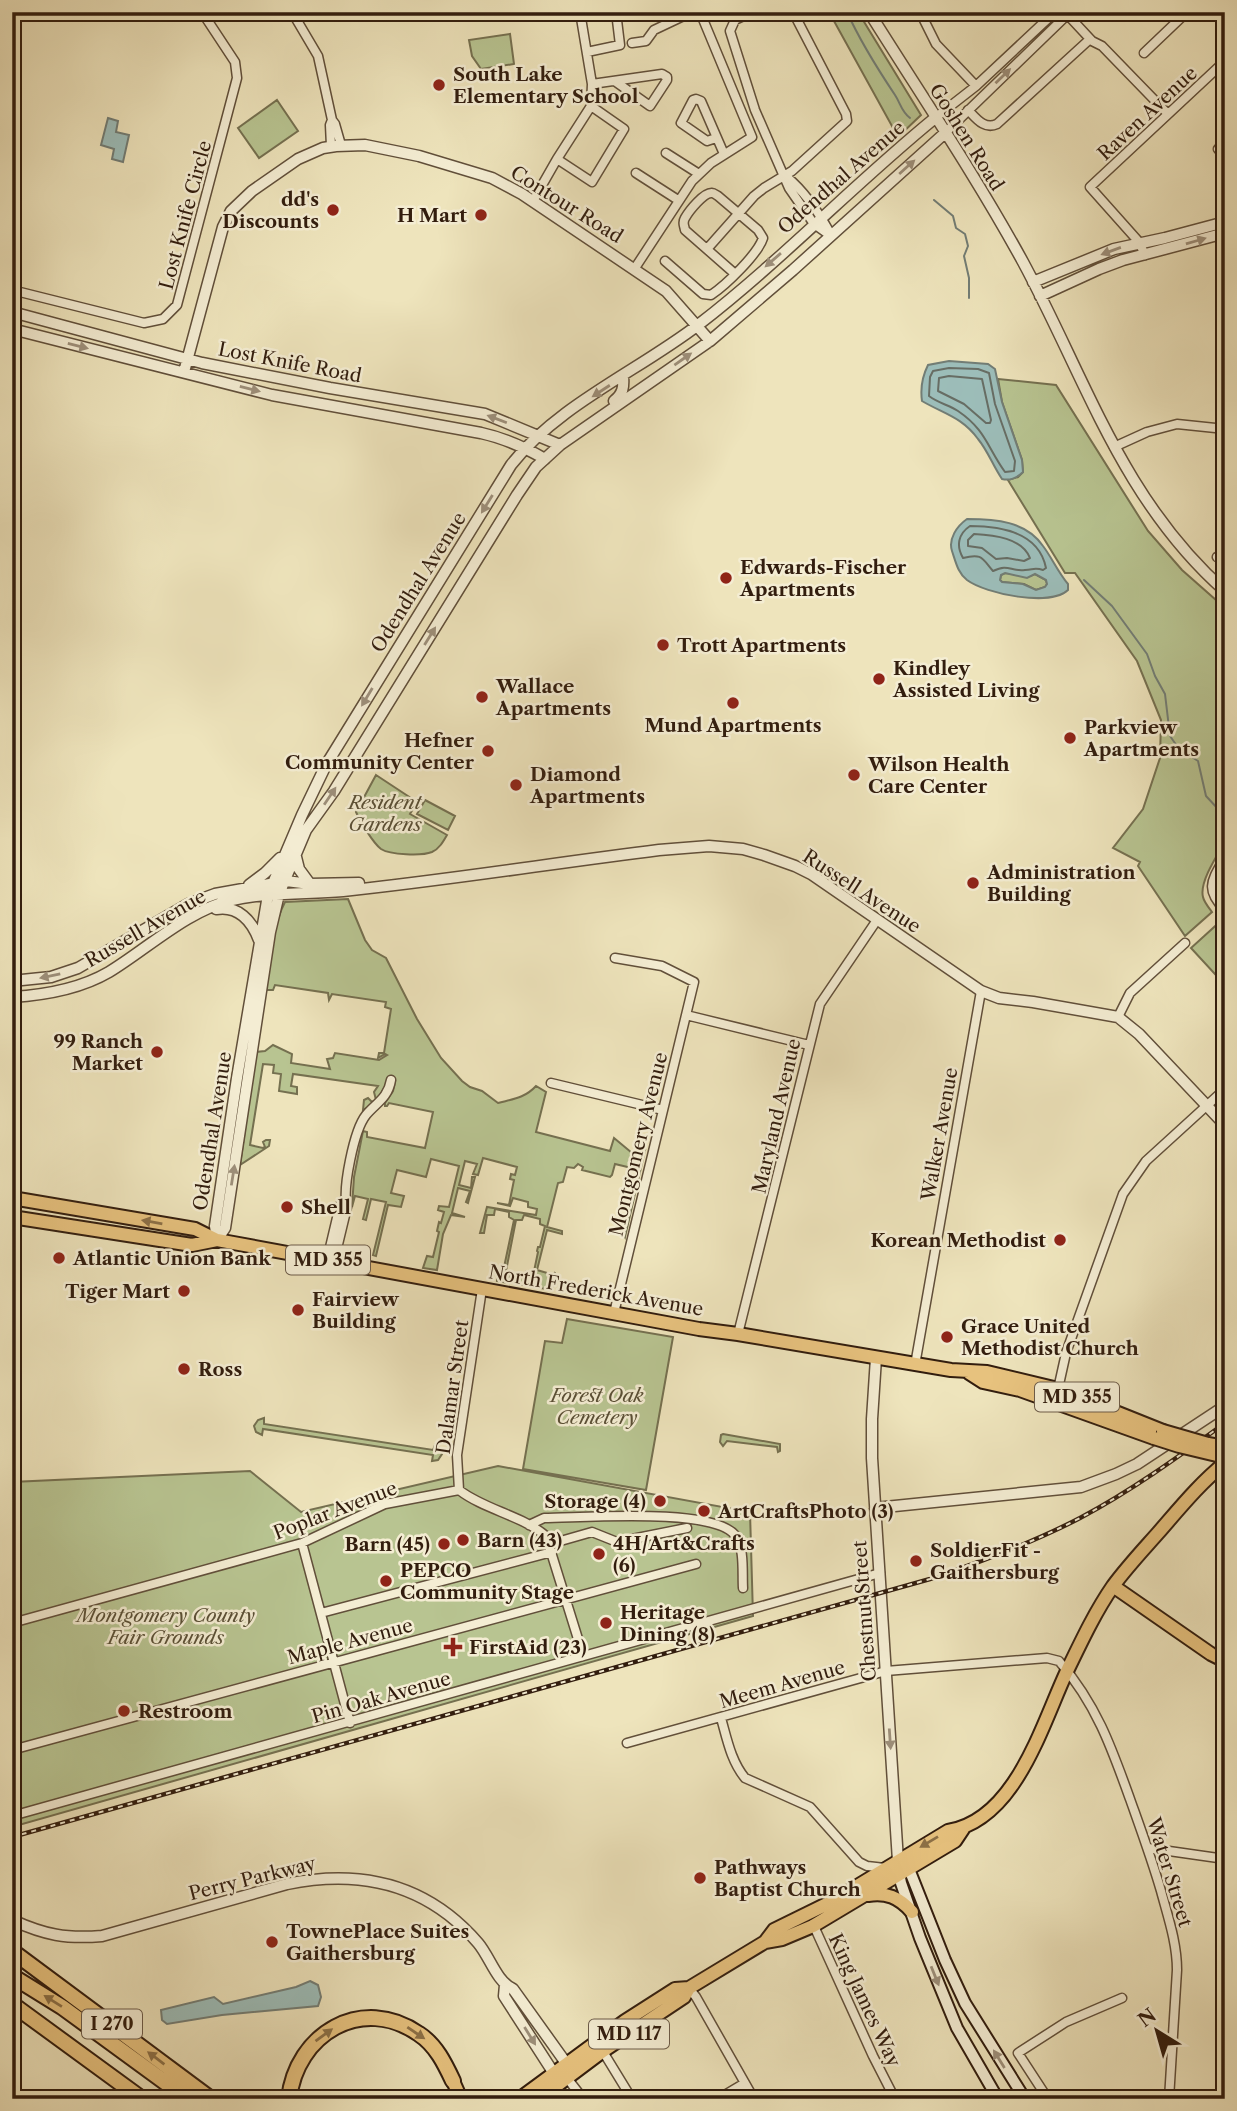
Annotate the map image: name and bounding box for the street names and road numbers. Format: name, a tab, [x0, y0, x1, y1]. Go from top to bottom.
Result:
street label: Raven Avenue	[1093, 61, 1202, 165]
street label: Goshen Road	[925, 80, 1009, 195]
street label: Odendhal Avenue	[773, 116, 910, 239]
street label: Lost Knife Circle	[155, 138, 216, 292]
street label: Contour Road	[506, 161, 627, 248]
street label: Lost Knife Road	[216, 337, 364, 388]
street label: Odendhal Avenue	[366, 508, 471, 657]
street label: Russell Avenue	[798, 845, 925, 938]
street label: Russell Avenue	[81, 884, 210, 972]
street label: Maryland Avenue	[747, 1036, 806, 1196]
street label: Odendhal Avenue	[189, 1050, 236, 1212]
street label: Montgomery Avenue	[604, 1050, 672, 1238]
street label: Walker Avenue	[916, 1066, 963, 1204]
road number: MD 355	[286, 1246, 370, 1274]
street label: North Frederick Avenue	[487, 1260, 705, 1321]
street label: Dalamar Street	[432, 1318, 473, 1456]
road number: MD 355	[1035, 1382, 1119, 1412]
street label: Poplar Avenue	[270, 1476, 400, 1545]
street label: Chestnut Street	[848, 1539, 881, 1682]
street label: Maple Avenue	[285, 1614, 415, 1669]
street label: Meem Avenue	[717, 1656, 848, 1713]
street label: Pin Oak Avenue	[309, 1667, 453, 1728]
street label: Water Street	[1142, 1814, 1197, 1930]
street label: Perry Parkway	[186, 1852, 318, 1905]
street label: King James Way	[824, 1930, 906, 2071]
road number: I 270	[82, 2010, 142, 2038]
road number: MD 117	[589, 2020, 669, 2048]

